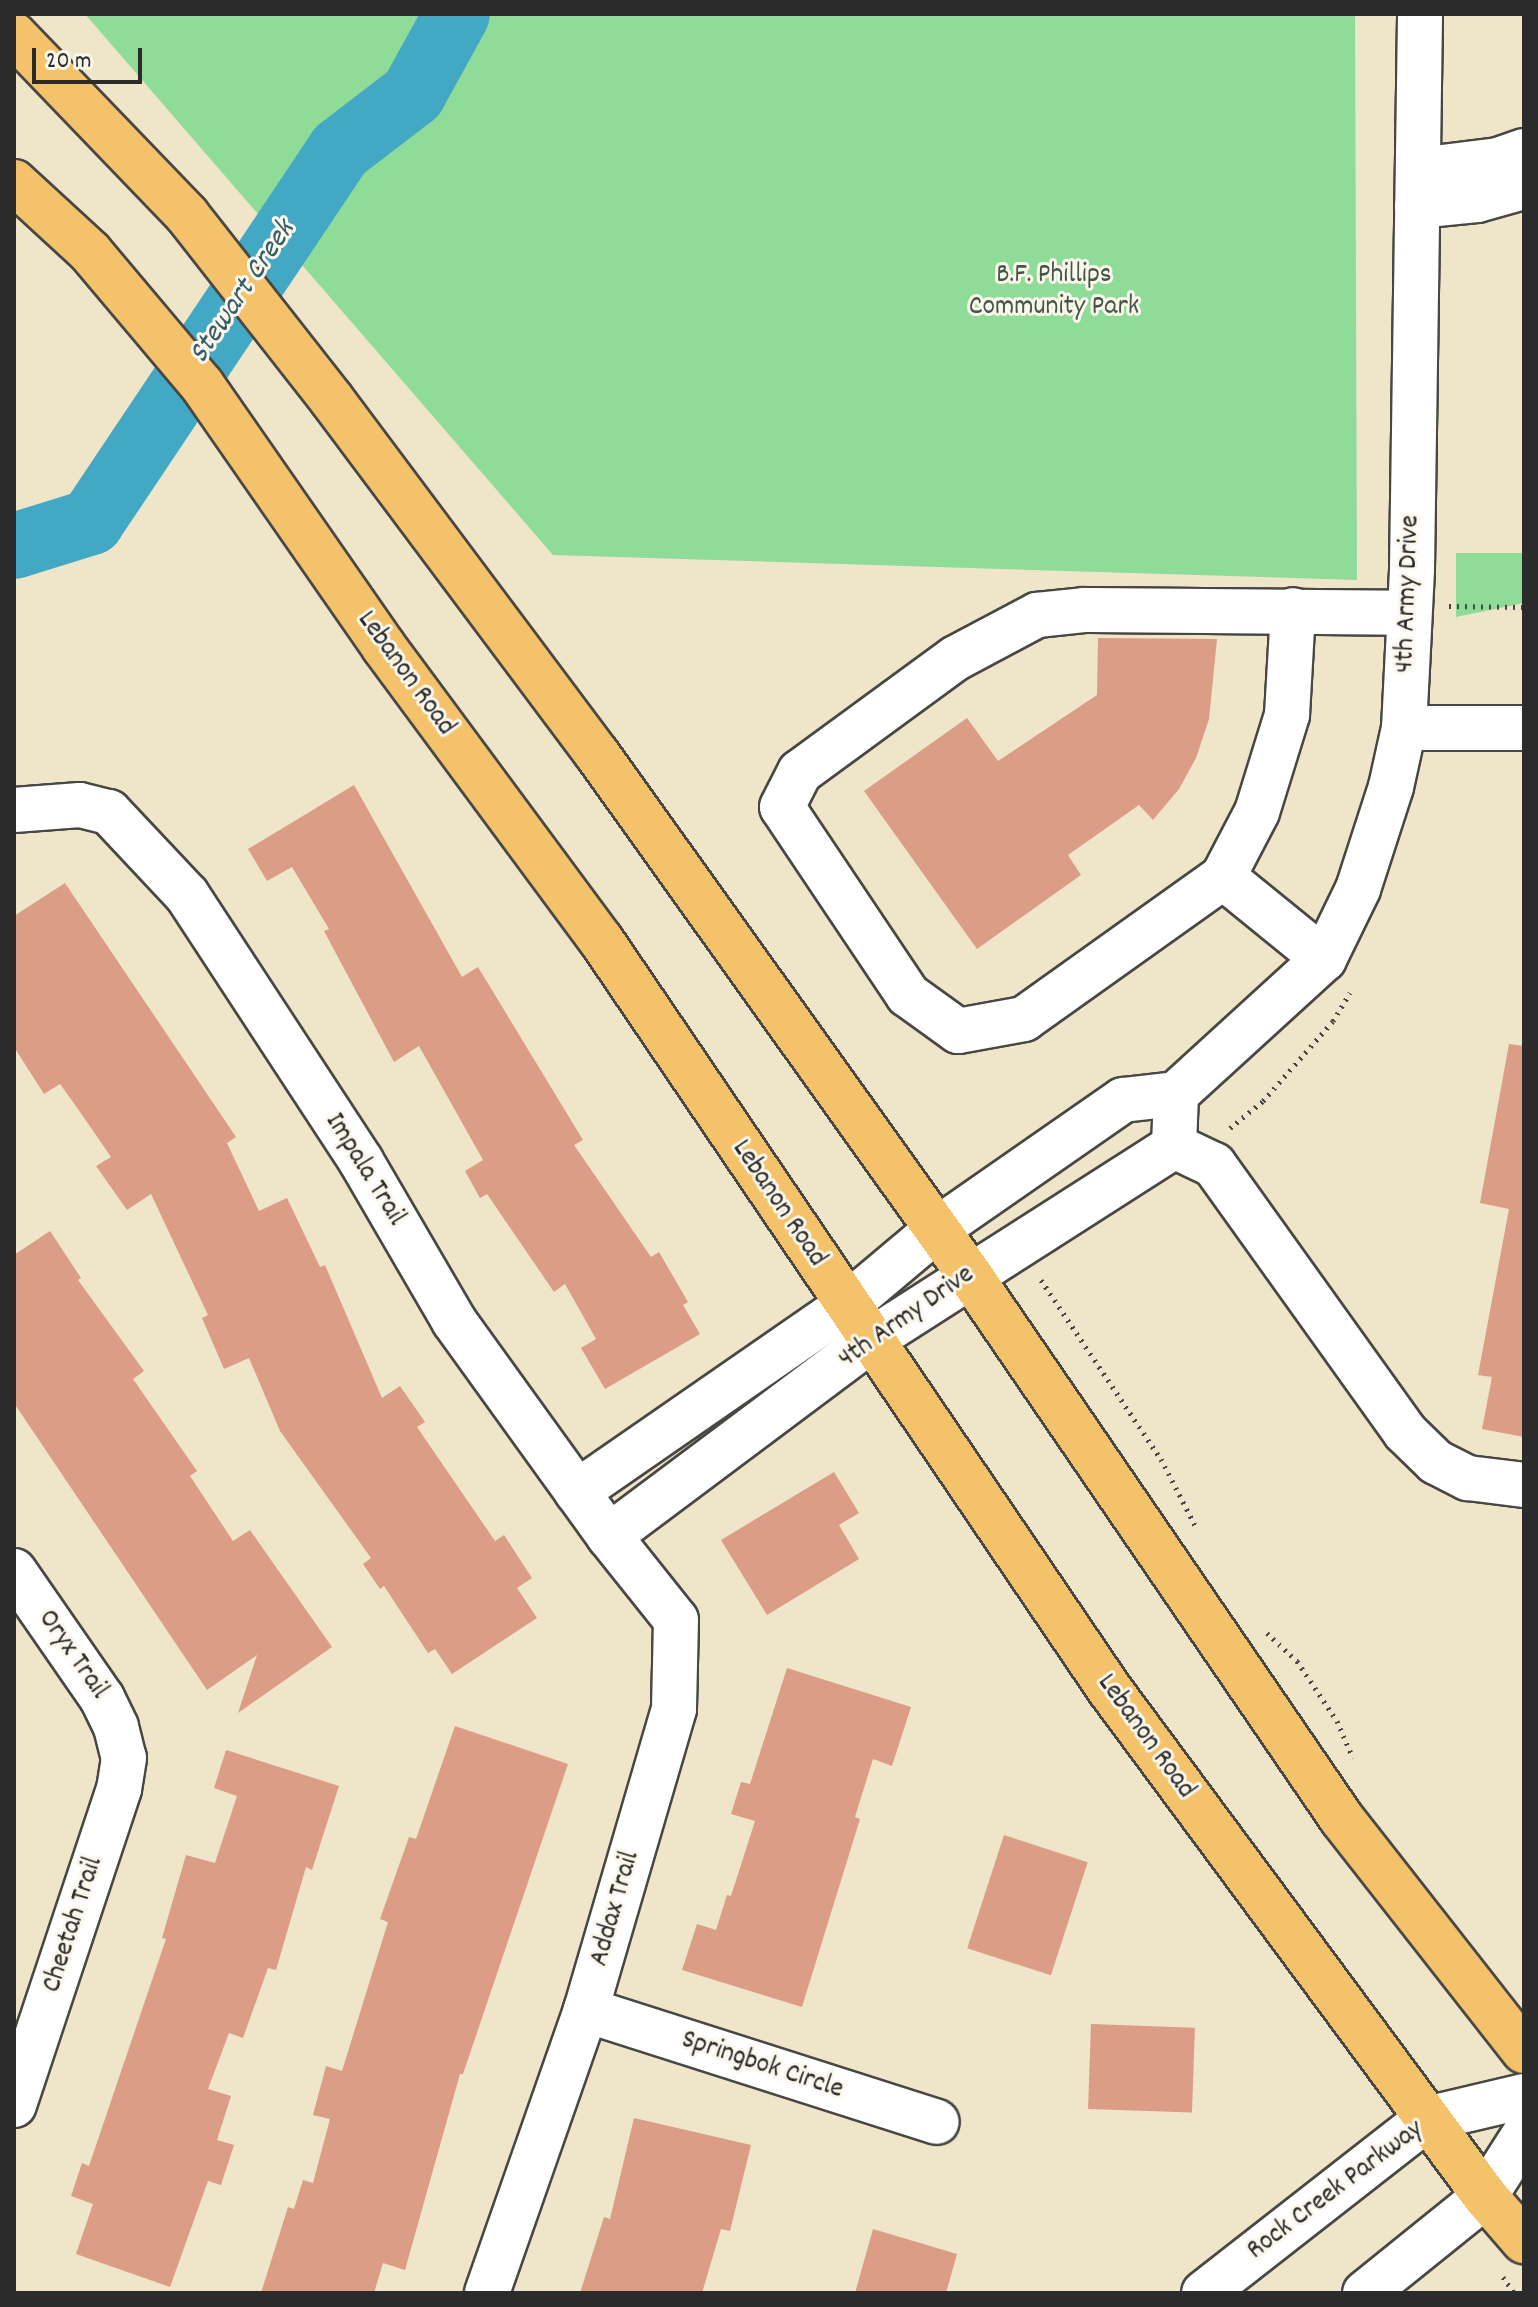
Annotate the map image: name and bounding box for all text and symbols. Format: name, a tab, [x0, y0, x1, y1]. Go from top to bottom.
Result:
scale bar	[36, 32, 146, 82]
text: 20 m	[46, 45, 92, 79]
water label: Stewart Creek	[183, 215, 305, 371]
park label: B.F. Phillips Community Park	[969, 259, 1139, 325]
street label: 4th Army Drive	[1389, 515, 1429, 673]
street label: Lebanon Road	[348, 605, 462, 743]
street label: Impala Trail	[316, 1107, 412, 1233]
street label: Lebanon Road	[723, 1134, 833, 1274]
street label: 4th Army Drive	[833, 1259, 981, 1377]
street label: Oryx Trail	[29, 1604, 115, 1706]
street label: Lebanon Road	[1088, 1668, 1202, 1806]
street label: Addax Trail	[584, 1848, 648, 1970]
street label: Cheetah Trail	[36, 1853, 112, 1997]
street label: Springbok Circle	[677, 2024, 847, 2108]
street label: Rock Creek Parkway	[1241, 2114, 1431, 2268]

